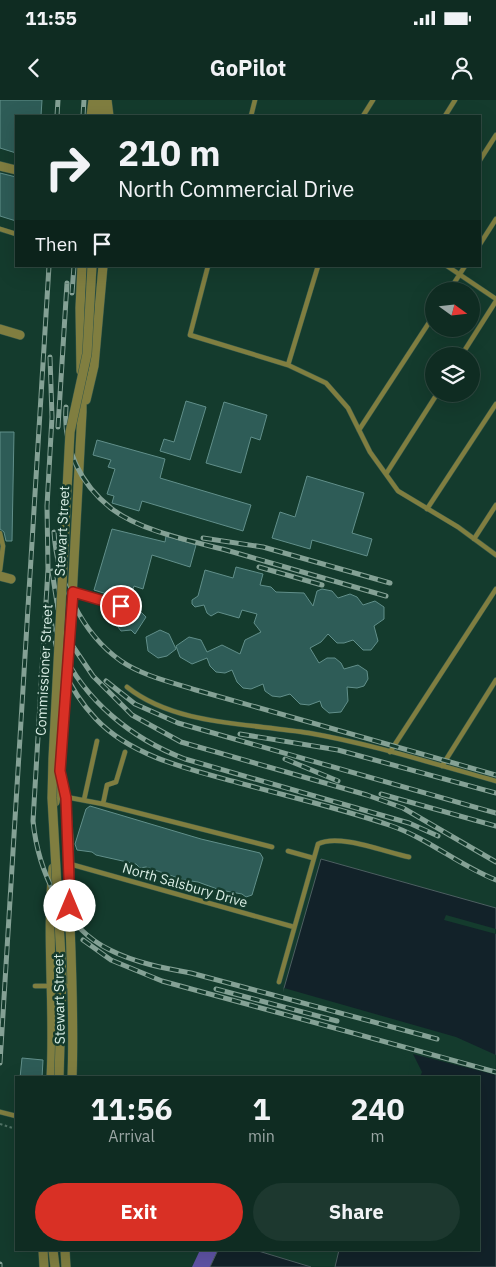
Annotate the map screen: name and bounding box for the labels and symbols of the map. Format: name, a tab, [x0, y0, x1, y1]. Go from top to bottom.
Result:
north arrow	[425, 282, 480, 338]
street label: Stewart Street	[51, 485, 73, 577]
pin	[100, 585, 142, 627]
street label: Commissioner Street	[32, 604, 56, 736]
street label: North Salsbury Drive	[120, 859, 250, 912]
position arrow	[43, 879, 95, 931]
street label: Stewart Street	[49, 954, 69, 1044]

